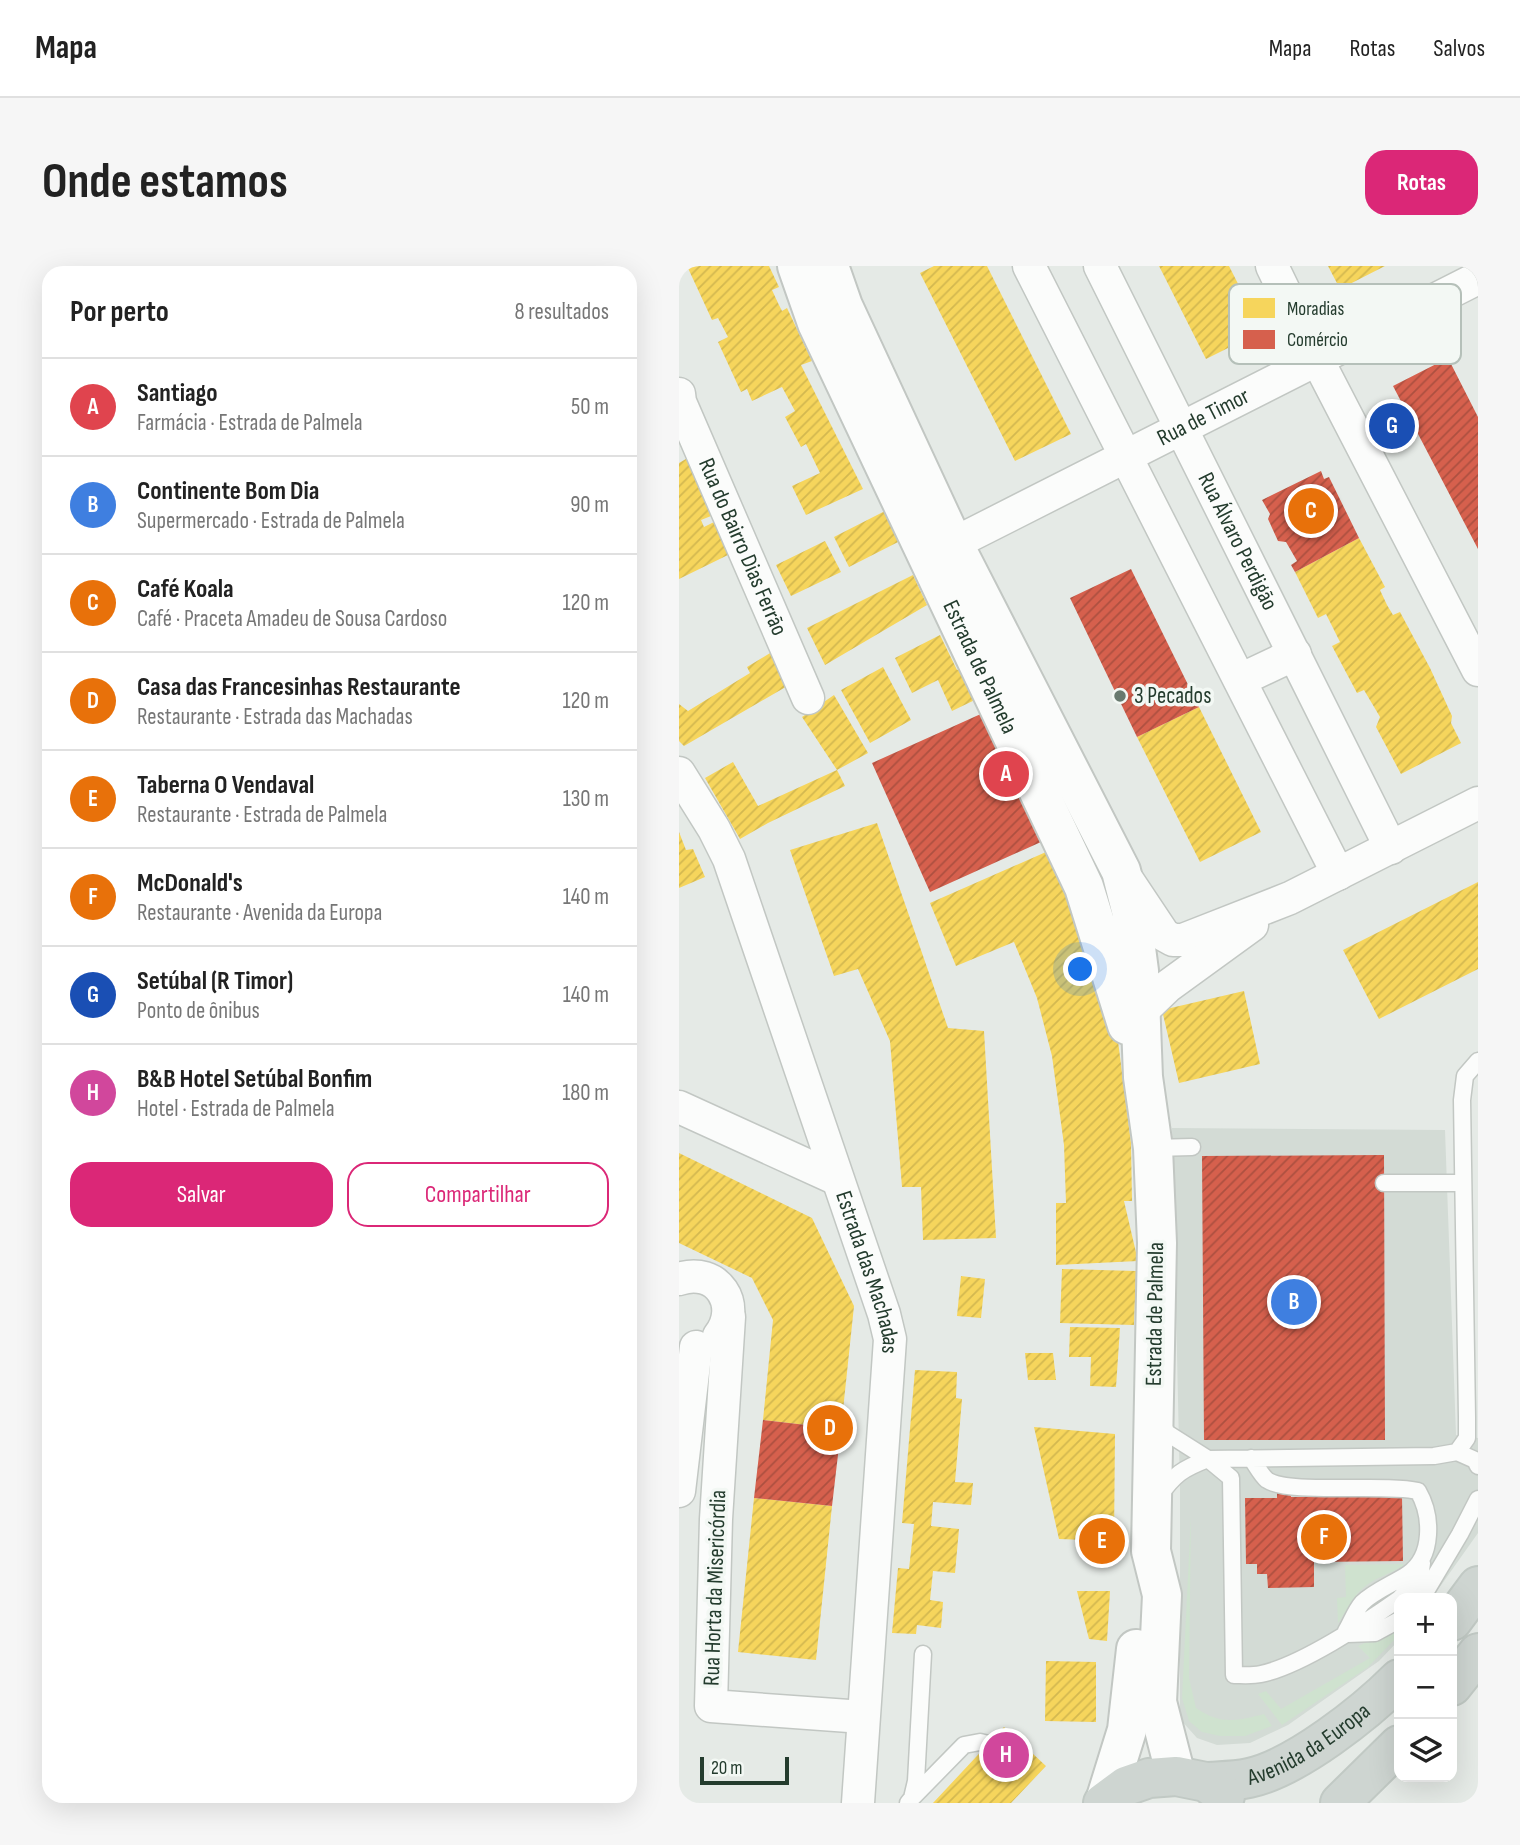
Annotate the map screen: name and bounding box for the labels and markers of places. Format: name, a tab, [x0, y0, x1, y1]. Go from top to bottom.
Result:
pin: G	[1369, 400, 1415, 452]
pin: C	[1288, 485, 1334, 537]
place label: 3 Pecados	[1134, 682, 1211, 710]
marker: 3 Pecados	[1112, 688, 1128, 704]
pin: A	[983, 748, 1029, 800]
pin: B	[1271, 1276, 1317, 1328]
pin: D	[807, 1402, 853, 1454]
pin: F	[1301, 1511, 1347, 1563]
pin: E	[1079, 1515, 1125, 1567]
pin: H	[983, 1729, 1029, 1781]

